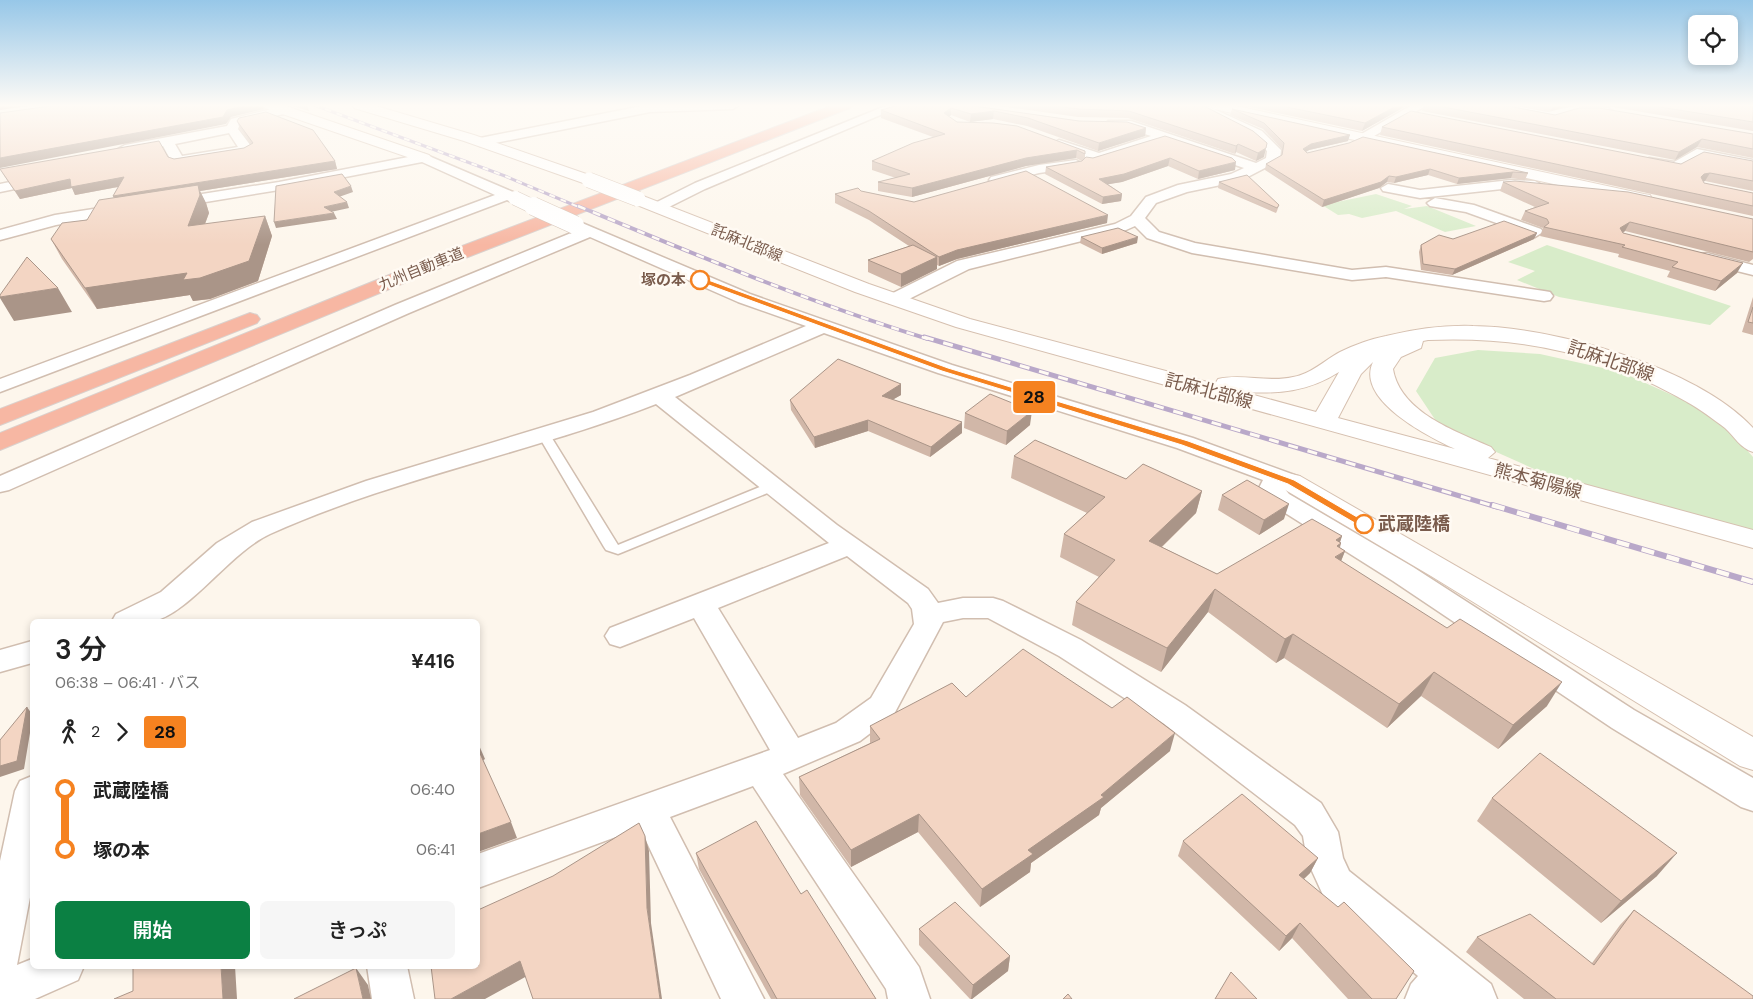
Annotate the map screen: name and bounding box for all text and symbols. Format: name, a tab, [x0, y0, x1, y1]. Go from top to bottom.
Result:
map controls	[1688, 15, 1738, 65]
button: locate	[1688, 15, 1738, 65]
street label: 託麻北部線	[708, 220, 786, 266]
street label: 九州自動車道	[376, 243, 466, 295]
place label: 塚の本	[641, 270, 686, 290]
marker: 塚の本	[690, 270, 710, 290]
street label: 託麻北部線	[1565, 335, 1657, 387]
street label: 託麻北部線	[1162, 368, 1256, 414]
line badge: 28	[1012, 381, 1056, 413]
text: 28	[1023, 385, 1045, 409]
street label: 熊本菊陽線	[1491, 458, 1585, 504]
place label: 武蔵陸橋	[1378, 512, 1450, 536]
marker: 武蔵陸橋	[1354, 514, 1374, 534]
text: 3 分	[55, 631, 107, 668]
text: ¥416	[411, 649, 455, 674]
text: 06:38 – 06:41 · バス	[55, 672, 200, 693]
icon: walk	[55, 718, 83, 746]
icon: forward	[108, 718, 136, 746]
text: 28	[154, 720, 176, 744]
text: 2	[91, 721, 100, 742]
text: 武蔵陸橋	[93, 778, 169, 803]
text: 06:40	[410, 779, 455, 800]
text: 塚の本	[93, 838, 150, 863]
text: 06:41	[416, 839, 455, 860]
button: 開始	[55, 901, 250, 959]
button: きっぷ	[260, 901, 455, 959]

